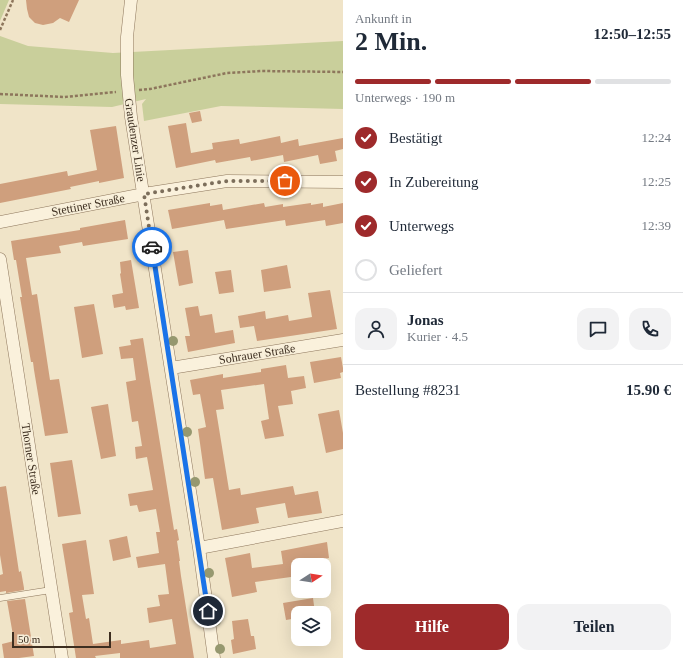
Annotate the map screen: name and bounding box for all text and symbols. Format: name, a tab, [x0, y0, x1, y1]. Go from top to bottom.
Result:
text: Ankunft in	[355, 11, 412, 26]
text: 12:50–12:55	[594, 26, 671, 42]
text: 2 Min.	[355, 27, 427, 56]
text: Unterwegs · 190 m	[355, 90, 455, 105]
street label: Graudenzer Linie	[121, 97, 149, 183]
icon: check	[355, 127, 377, 149]
text: Bestätigt	[389, 130, 442, 146]
text: 12:24	[641, 130, 671, 145]
pin	[268, 164, 302, 198]
icon: bag	[274, 170, 296, 192]
icon: check	[355, 171, 377, 193]
text: In Zubereitung	[389, 174, 479, 190]
text: 12:25	[641, 174, 671, 189]
street label: Stettiner Straße	[50, 191, 126, 219]
icon: check	[355, 215, 377, 237]
text: Unterwegs	[389, 218, 454, 234]
text: 12:39	[641, 218, 671, 233]
courier	[132, 227, 172, 267]
icon: car	[141, 236, 163, 258]
text: Geliefert	[389, 262, 442, 278]
button: person	[355, 308, 397, 350]
button: chat	[577, 308, 619, 350]
button: phone	[629, 308, 671, 350]
text: Jonas	[407, 312, 444, 328]
text: Kurier · 4.5	[407, 329, 468, 344]
street label: Sohrauer Straße	[218, 341, 296, 367]
text: Bestellung #8231	[355, 382, 460, 398]
text: 15.90 €	[626, 382, 671, 398]
street label: Thorner Straße	[18, 422, 44, 496]
north arrow	[291, 558, 331, 598]
map controls	[291, 558, 331, 646]
pin	[191, 594, 225, 628]
icon: home	[197, 600, 219, 622]
button: Hilfe	[355, 604, 509, 650]
button: Teilen	[517, 604, 671, 650]
button: layers	[291, 606, 331, 646]
scale bar	[12, 630, 111, 649]
text: 50 m	[18, 633, 40, 645]

